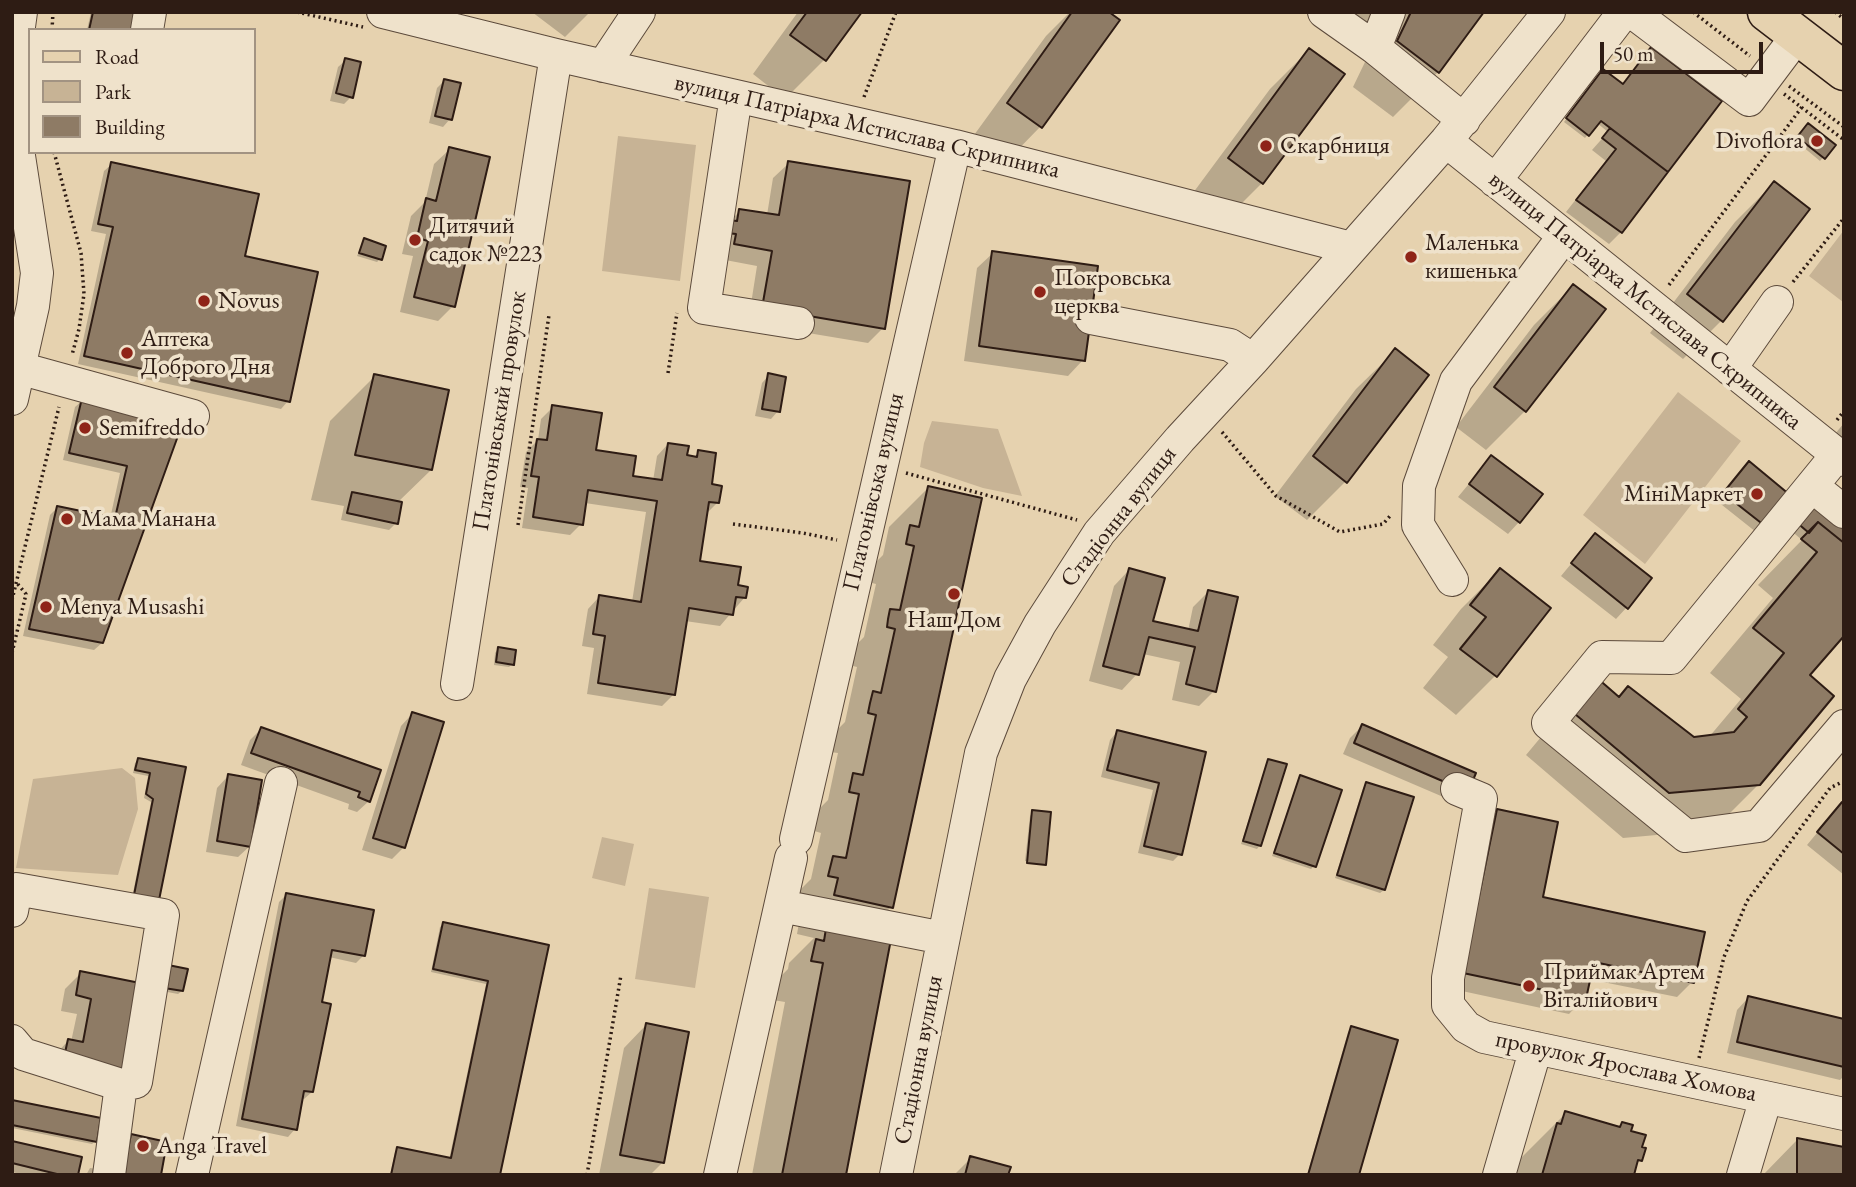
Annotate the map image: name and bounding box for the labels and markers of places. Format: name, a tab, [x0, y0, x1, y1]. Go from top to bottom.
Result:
place label: Divoflora	[1716, 127, 1803, 155]
place label: Скарбниця	[1280, 132, 1390, 160]
marker: Divoflora	[1809, 133, 1825, 149]
marker: Скарбниця	[1258, 138, 1274, 154]
place label: Дитячий садок №223	[429, 212, 542, 268]
place label: Маленька кишенька	[1425, 229, 1519, 285]
marker: Дитячий садок №223	[407, 232, 423, 248]
marker: Маленька кишенька	[1403, 249, 1419, 265]
place label: Покровська церква	[1054, 264, 1171, 320]
marker: Покровська церква	[1032, 284, 1048, 300]
place label: Novus	[218, 287, 279, 315]
marker: Novus	[196, 293, 212, 309]
place label: Аптека Доброго Дня	[141, 325, 271, 381]
marker: Аптека Доброго Дня	[119, 345, 135, 361]
place label: Semifreddo	[99, 414, 205, 442]
marker: Semifreddo	[77, 420, 93, 436]
place label: МініМаркет	[1624, 480, 1743, 508]
marker: МініМаркет	[1749, 486, 1765, 502]
place label: Мама Манана	[81, 505, 216, 533]
marker: Мама Манана	[59, 511, 75, 527]
marker: Наш Дом	[946, 586, 962, 602]
place label: Menya Musashi	[60, 593, 204, 621]
marker: Menya Musashi	[38, 599, 54, 615]
place label: Наш Дом	[907, 606, 1001, 634]
place label: Приймак Артем Віталійович	[1543, 958, 1705, 1014]
marker: Приймак Артем Віталійович	[1521, 978, 1537, 994]
place label: Anga Travel	[157, 1132, 267, 1160]
marker: Anga Travel	[135, 1138, 151, 1154]

